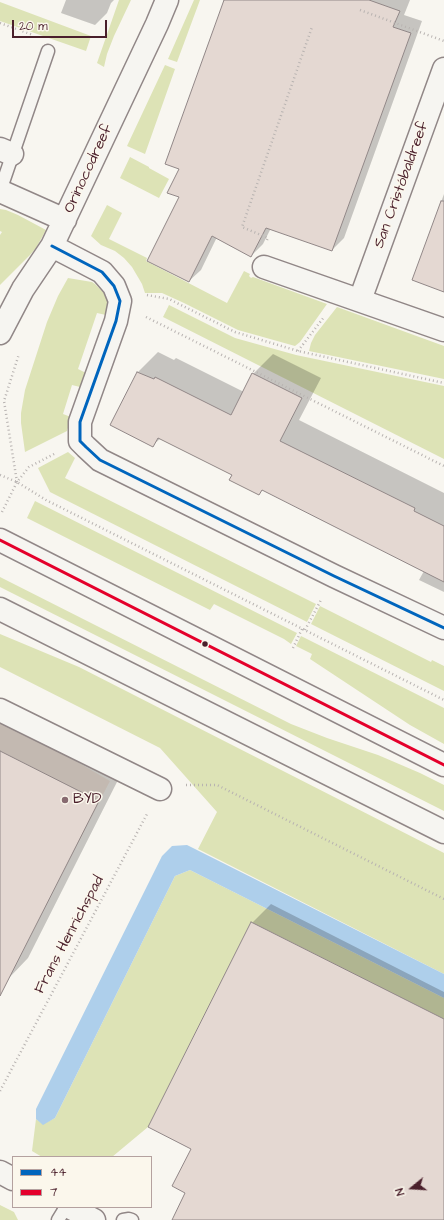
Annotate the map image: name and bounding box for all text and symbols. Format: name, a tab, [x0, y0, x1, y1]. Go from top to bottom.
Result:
scale bar	[14, 12, 109, 38]
text: 20 m	[19, 18, 48, 35]
street label: San Cristóbaldreef	[371, 119, 433, 251]
street label: Orinocodreef	[61, 122, 117, 216]
unlabelled marker	[200, 639, 210, 649]
place label: BYD	[73, 791, 101, 809]
marker: BYD	[60, 795, 70, 805]
street label: Frans Henrichspad	[31, 873, 109, 997]
legend	[12, 1156, 152, 1208]
text: 44	[50, 1164, 66, 1181]
north arrow	[392, 1168, 432, 1208]
text: 7	[50, 1184, 57, 1201]
text: N	[392, 1186, 408, 1197]

